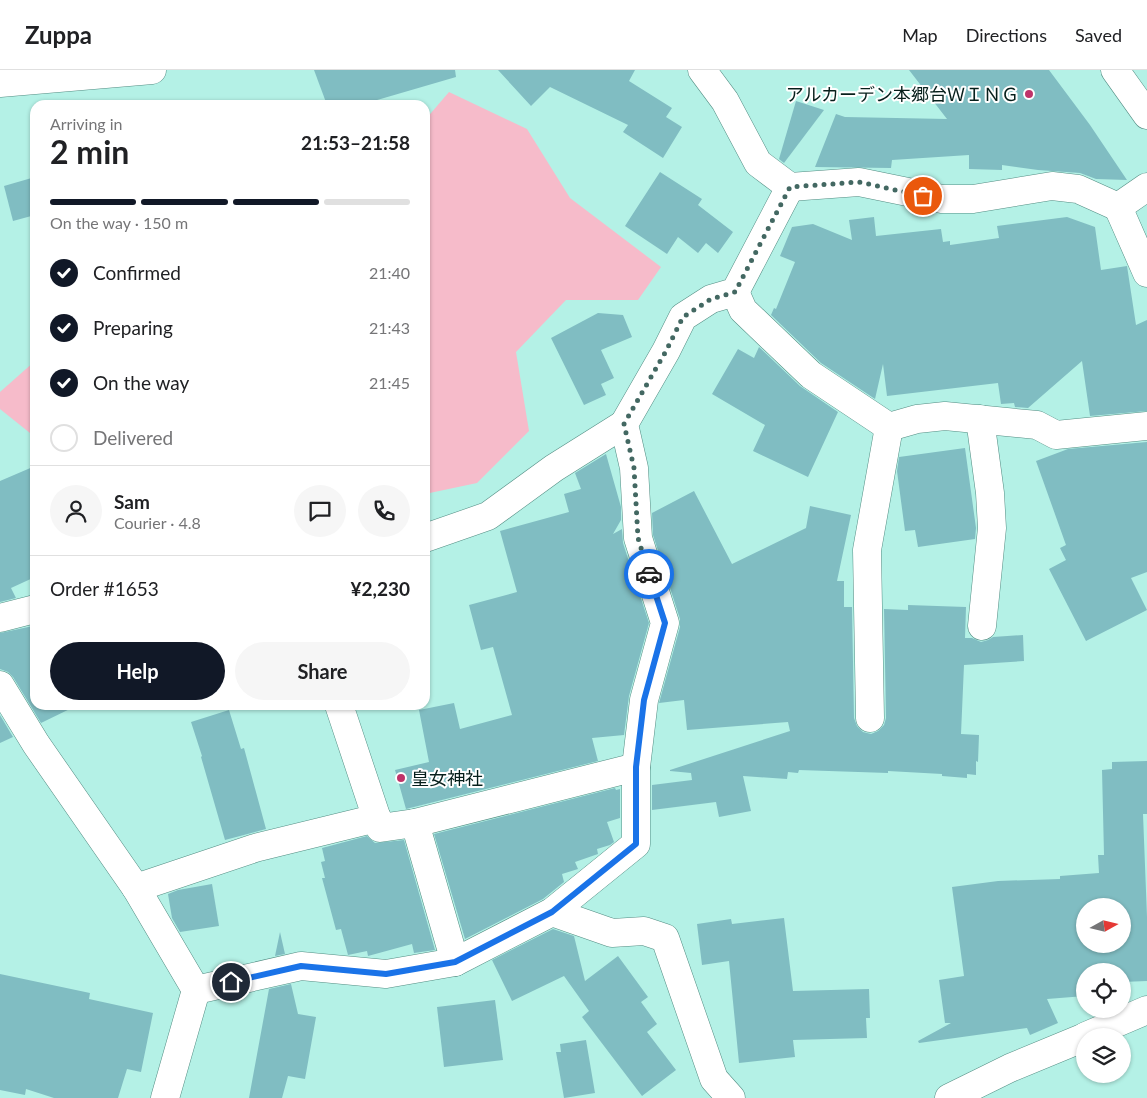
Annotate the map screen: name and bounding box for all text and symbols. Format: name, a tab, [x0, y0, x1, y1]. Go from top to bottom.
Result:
text: Zuppa	[25, 20, 92, 49]
text: Map	[902, 24, 938, 46]
text: Directions	[966, 24, 1047, 46]
text: Saved	[1075, 24, 1122, 46]
place label: アルカーデン本郷台ＷＩＮＧ	[786, 83, 1019, 105]
marker: アルカーデン本郷台ＷＩＮＧ	[1023, 88, 1035, 100]
text: Arriving in	[50, 114, 123, 133]
text: 21:53–21:58	[301, 131, 410, 154]
text: 2 min	[50, 132, 129, 171]
pin	[902, 175, 944, 217]
icon: bag	[909, 182, 937, 210]
text: On the way · 150 m	[50, 213, 188, 232]
icon: check	[50, 259, 78, 287]
text: Confirmed	[93, 261, 181, 284]
text: 21:40	[369, 263, 410, 282]
icon: check	[50, 314, 78, 342]
text: Preparing	[93, 316, 173, 339]
text: 21:43	[369, 318, 410, 337]
icon: check	[50, 369, 78, 397]
text: On the way	[93, 371, 189, 394]
text: 21:45	[369, 373, 410, 392]
text: Delivered	[93, 426, 173, 449]
button: person	[50, 485, 102, 537]
button: chat	[294, 485, 346, 537]
button: phone	[358, 485, 410, 537]
text: Sam	[114, 490, 150, 513]
text: Courier · 4.8	[114, 513, 201, 532]
courier	[624, 549, 674, 599]
icon: car	[635, 560, 663, 588]
text: Order #1653	[50, 577, 159, 600]
text: ¥2,230	[350, 577, 410, 600]
button: Help	[50, 642, 225, 700]
button: Share	[235, 642, 410, 700]
place label: 皇女神社	[411, 767, 483, 789]
marker: 皇女神社	[395, 772, 407, 784]
north arrow	[1076, 898, 1131, 952]
map controls	[1076, 898, 1131, 1083]
pin	[210, 961, 252, 1003]
button: locate	[1076, 963, 1131, 1018]
icon: home	[217, 968, 245, 996]
button: layers	[1076, 1028, 1131, 1083]

